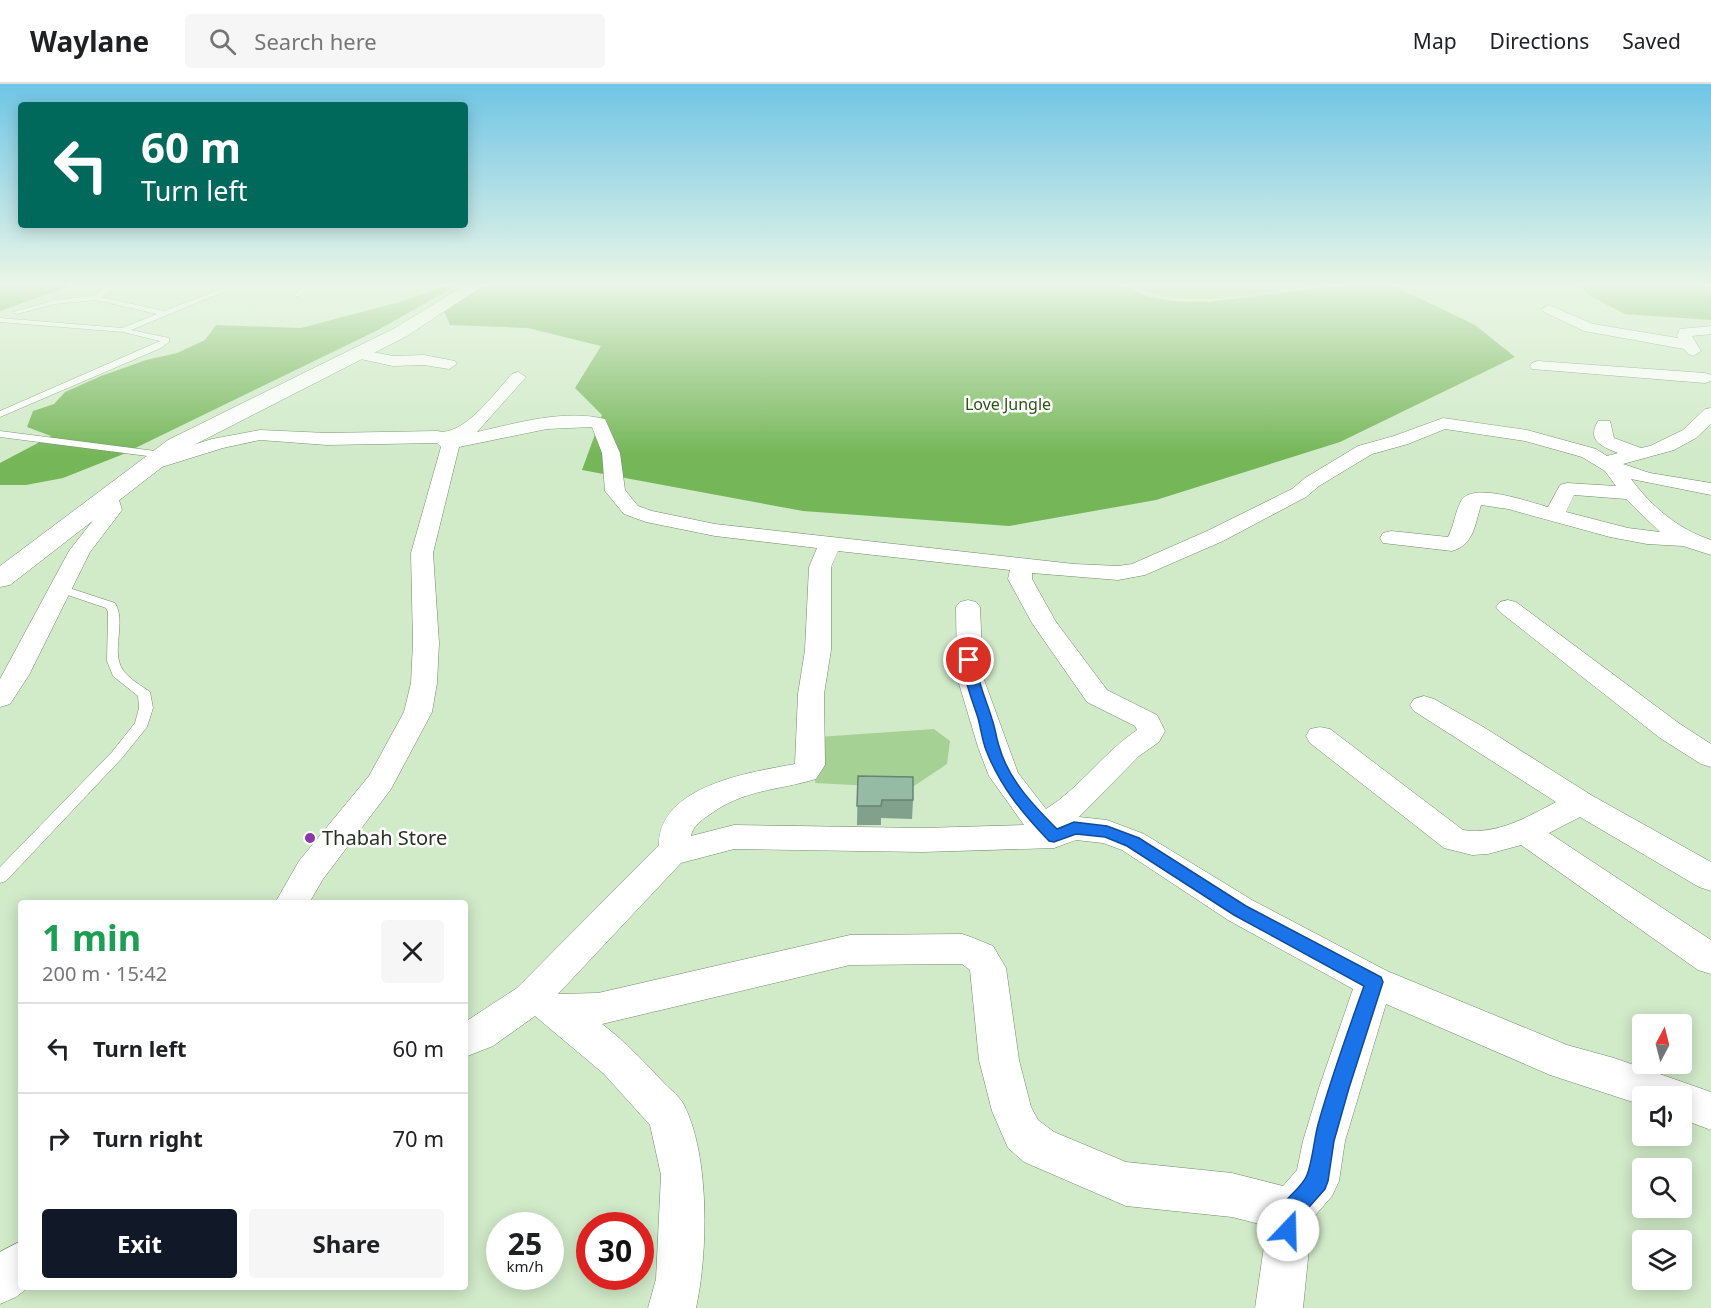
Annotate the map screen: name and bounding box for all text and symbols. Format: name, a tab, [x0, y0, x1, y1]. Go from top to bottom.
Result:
search box	[185, 14, 605, 68]
text: Waylane	[30, 22, 149, 60]
icon: search	[206, 25, 239, 58]
text: Search here	[254, 26, 377, 56]
text: Map	[1413, 27, 1457, 55]
text: Directions	[1490, 27, 1589, 55]
text: Saved	[1622, 27, 1681, 55]
text: 60 m	[141, 118, 241, 175]
icon: left	[42, 126, 120, 204]
text: Turn left	[141, 172, 247, 209]
park label: Love Jungle	[965, 393, 1051, 415]
pin	[943, 634, 994, 685]
icon: arrive	[952, 643, 985, 676]
place label: Thabah Store	[322, 824, 447, 851]
marker: Thabah Store	[303, 831, 317, 845]
text: 1 min	[42, 913, 141, 962]
button: close	[381, 920, 444, 983]
text: 200 m · 15:42	[42, 960, 167, 987]
north arrow	[1632, 1014, 1692, 1074]
map controls	[1632, 1014, 1692, 1290]
icon: left	[42, 1032, 75, 1065]
text: Turn left	[93, 1033, 187, 1063]
text: 60 m	[393, 1033, 444, 1063]
button: sound	[1632, 1086, 1692, 1146]
icon: right	[42, 1122, 75, 1155]
text: Turn right	[93, 1123, 203, 1153]
text: 70 m	[393, 1123, 444, 1153]
button: search	[1632, 1158, 1692, 1218]
position arrow	[1256, 1198, 1320, 1262]
button: Exit	[42, 1209, 237, 1278]
button: Share	[249, 1209, 444, 1278]
speed limit sign: 30	[576, 1212, 654, 1290]
text: 25	[508, 1223, 542, 1264]
button: layers	[1632, 1230, 1692, 1290]
text: km/h	[507, 1256, 543, 1276]

